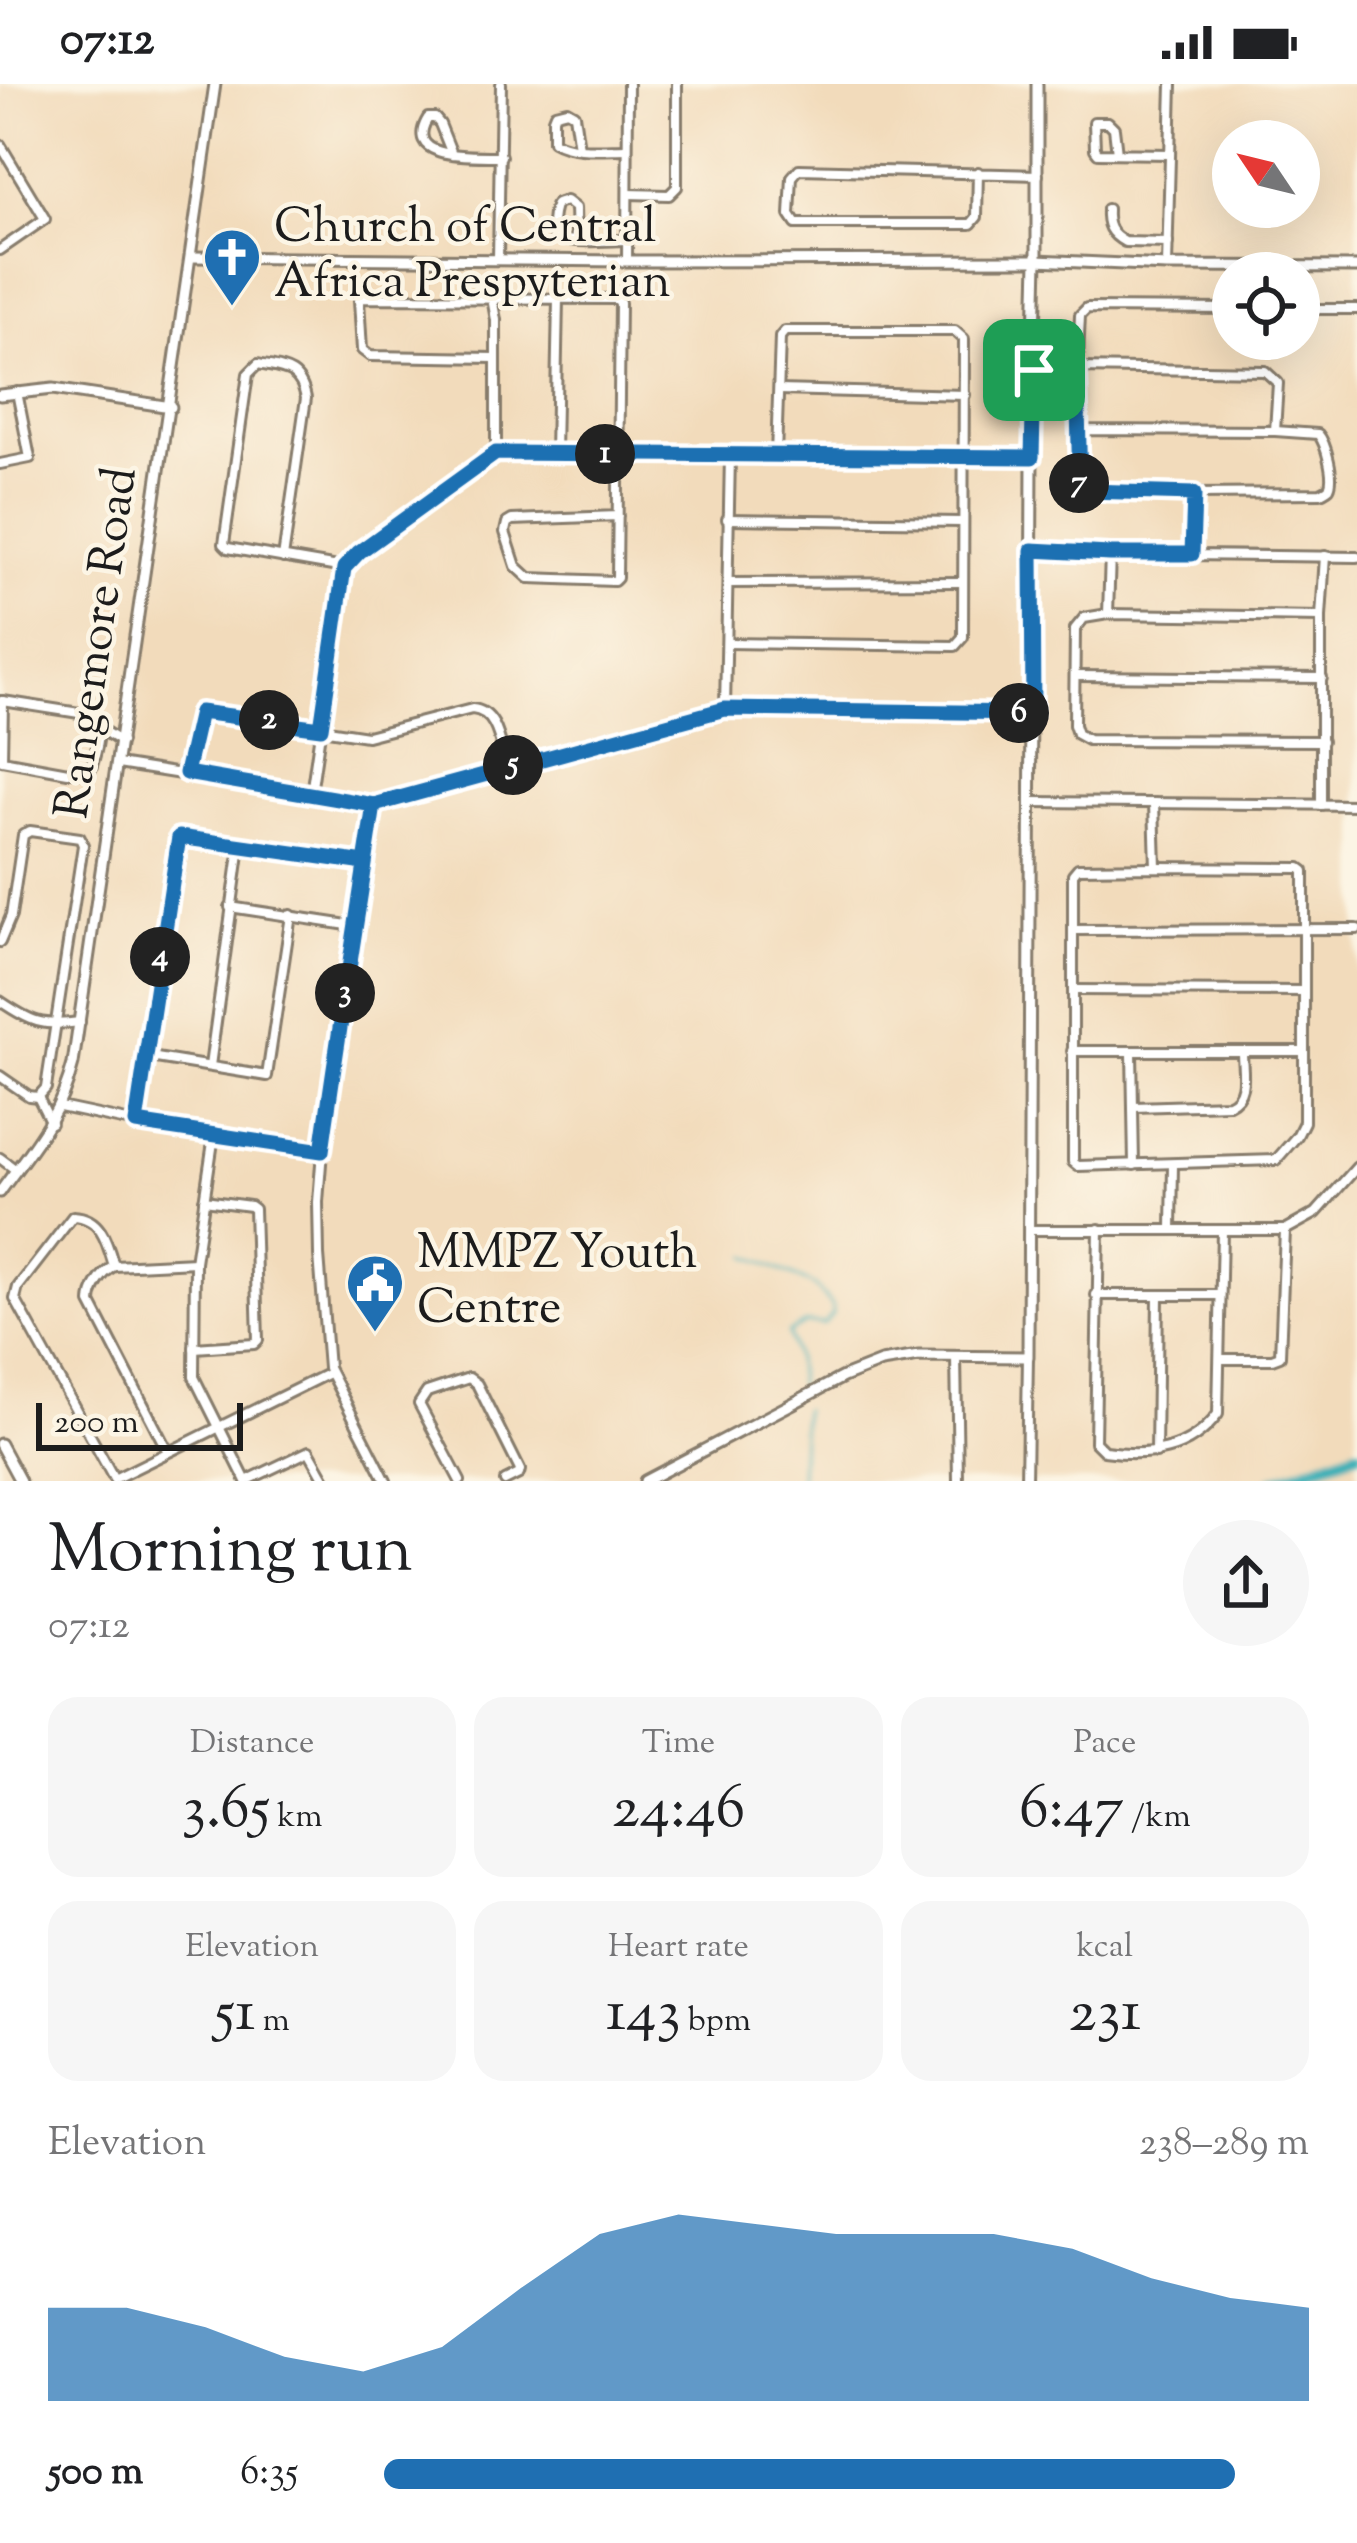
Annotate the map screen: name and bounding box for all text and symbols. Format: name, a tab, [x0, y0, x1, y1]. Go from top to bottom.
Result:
text: 07:12	[60, 10, 154, 75]
north arrow	[1212, 120, 1320, 228]
map controls	[1212, 120, 1320, 360]
place label: Church of Central Africa Prespyterian	[274, 195, 671, 319]
church icon: Church of Central Africa Prespyterian	[201, 226, 263, 308]
button: locate	[1212, 252, 1320, 360]
pin	[983, 319, 1085, 421]
icon: arrive	[1001, 337, 1067, 403]
pin: 1	[575, 424, 635, 484]
text: 1	[599, 430, 611, 478]
pin: 7	[1049, 453, 1109, 513]
text: 7	[1071, 459, 1087, 507]
street label: Rangemore Road	[40, 463, 158, 823]
pin: 6	[989, 683, 1049, 743]
text: 6	[1011, 689, 1027, 737]
pin: 2	[239, 690, 299, 750]
text: 2	[261, 696, 277, 744]
pin: 5	[483, 735, 543, 795]
text: 5	[507, 741, 519, 789]
pin: 4	[130, 927, 190, 987]
text: 4	[152, 933, 168, 981]
pin: 3	[315, 963, 375, 1023]
text: 3	[338, 969, 352, 1017]
place label: MMPZ Youth Centre	[417, 1221, 698, 1345]
public building icon: MMPZ Youth Centre	[344, 1252, 406, 1334]
scale bar	[36, 1397, 243, 1450]
text: 200 m	[54, 1400, 139, 1448]
text: Morning run	[48, 1507, 413, 1602]
button: share	[1183, 1520, 1309, 1646]
text: 07:12	[48, 1600, 130, 1656]
text: Distance	[190, 1720, 314, 1768]
text: Time	[642, 1720, 715, 1768]
text: Pace	[1073, 1720, 1136, 1768]
text: 3.65	[182, 1768, 270, 1855]
text: 24:46	[612, 1768, 745, 1855]
text: 6:47	[1019, 1768, 1124, 1855]
text: km	[270, 1794, 323, 1842]
text: /km	[1124, 1794, 1191, 1842]
text: Elevation	[185, 1924, 319, 1972]
text: Heart rate	[608, 1924, 749, 1972]
text: kcal	[1076, 1924, 1133, 1972]
text: 51	[215, 1972, 255, 2059]
text: 143	[606, 1972, 681, 2059]
text: 231	[1068, 1972, 1141, 2059]
text: m	[255, 1998, 290, 2046]
text: bpm	[681, 1998, 751, 2046]
text: Elevation	[48, 2117, 206, 2173]
text: 238–289 m	[1139, 2117, 1309, 2173]
text: 500 m	[48, 2446, 143, 2502]
text: 6:35	[240, 2446, 298, 2502]

